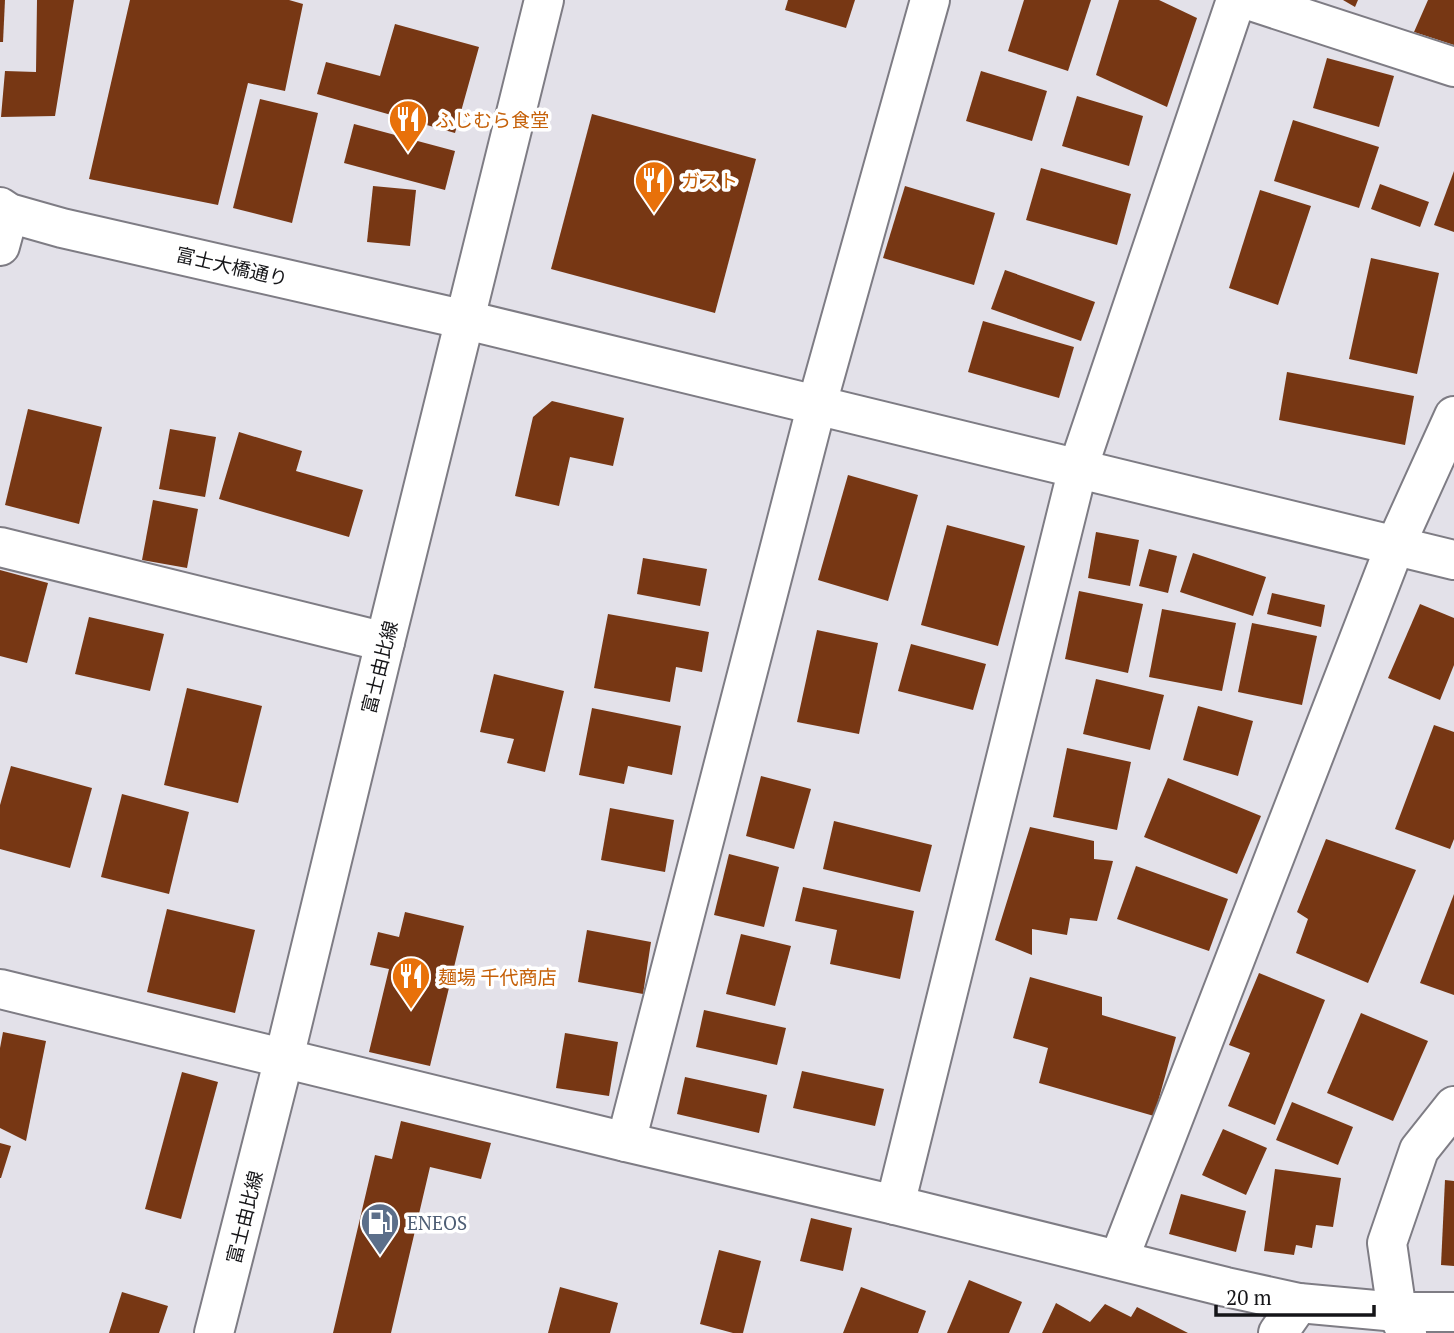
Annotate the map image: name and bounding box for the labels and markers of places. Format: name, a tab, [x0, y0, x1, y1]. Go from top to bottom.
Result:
restaurant icon: ふじむら食堂	[387, 98, 429, 153]
place label: ふじむら食堂	[435, 107, 549, 132]
restaurant icon: ガスト	[633, 159, 675, 214]
place label: ガスト	[681, 168, 738, 193]
restaurant icon: 麺場 千代商店	[390, 955, 432, 1010]
place label: 麺場 千代商店	[438, 964, 557, 989]
fuel station icon: ENEOS	[359, 1201, 401, 1256]
place label: ENEOS	[407, 1210, 467, 1235]

